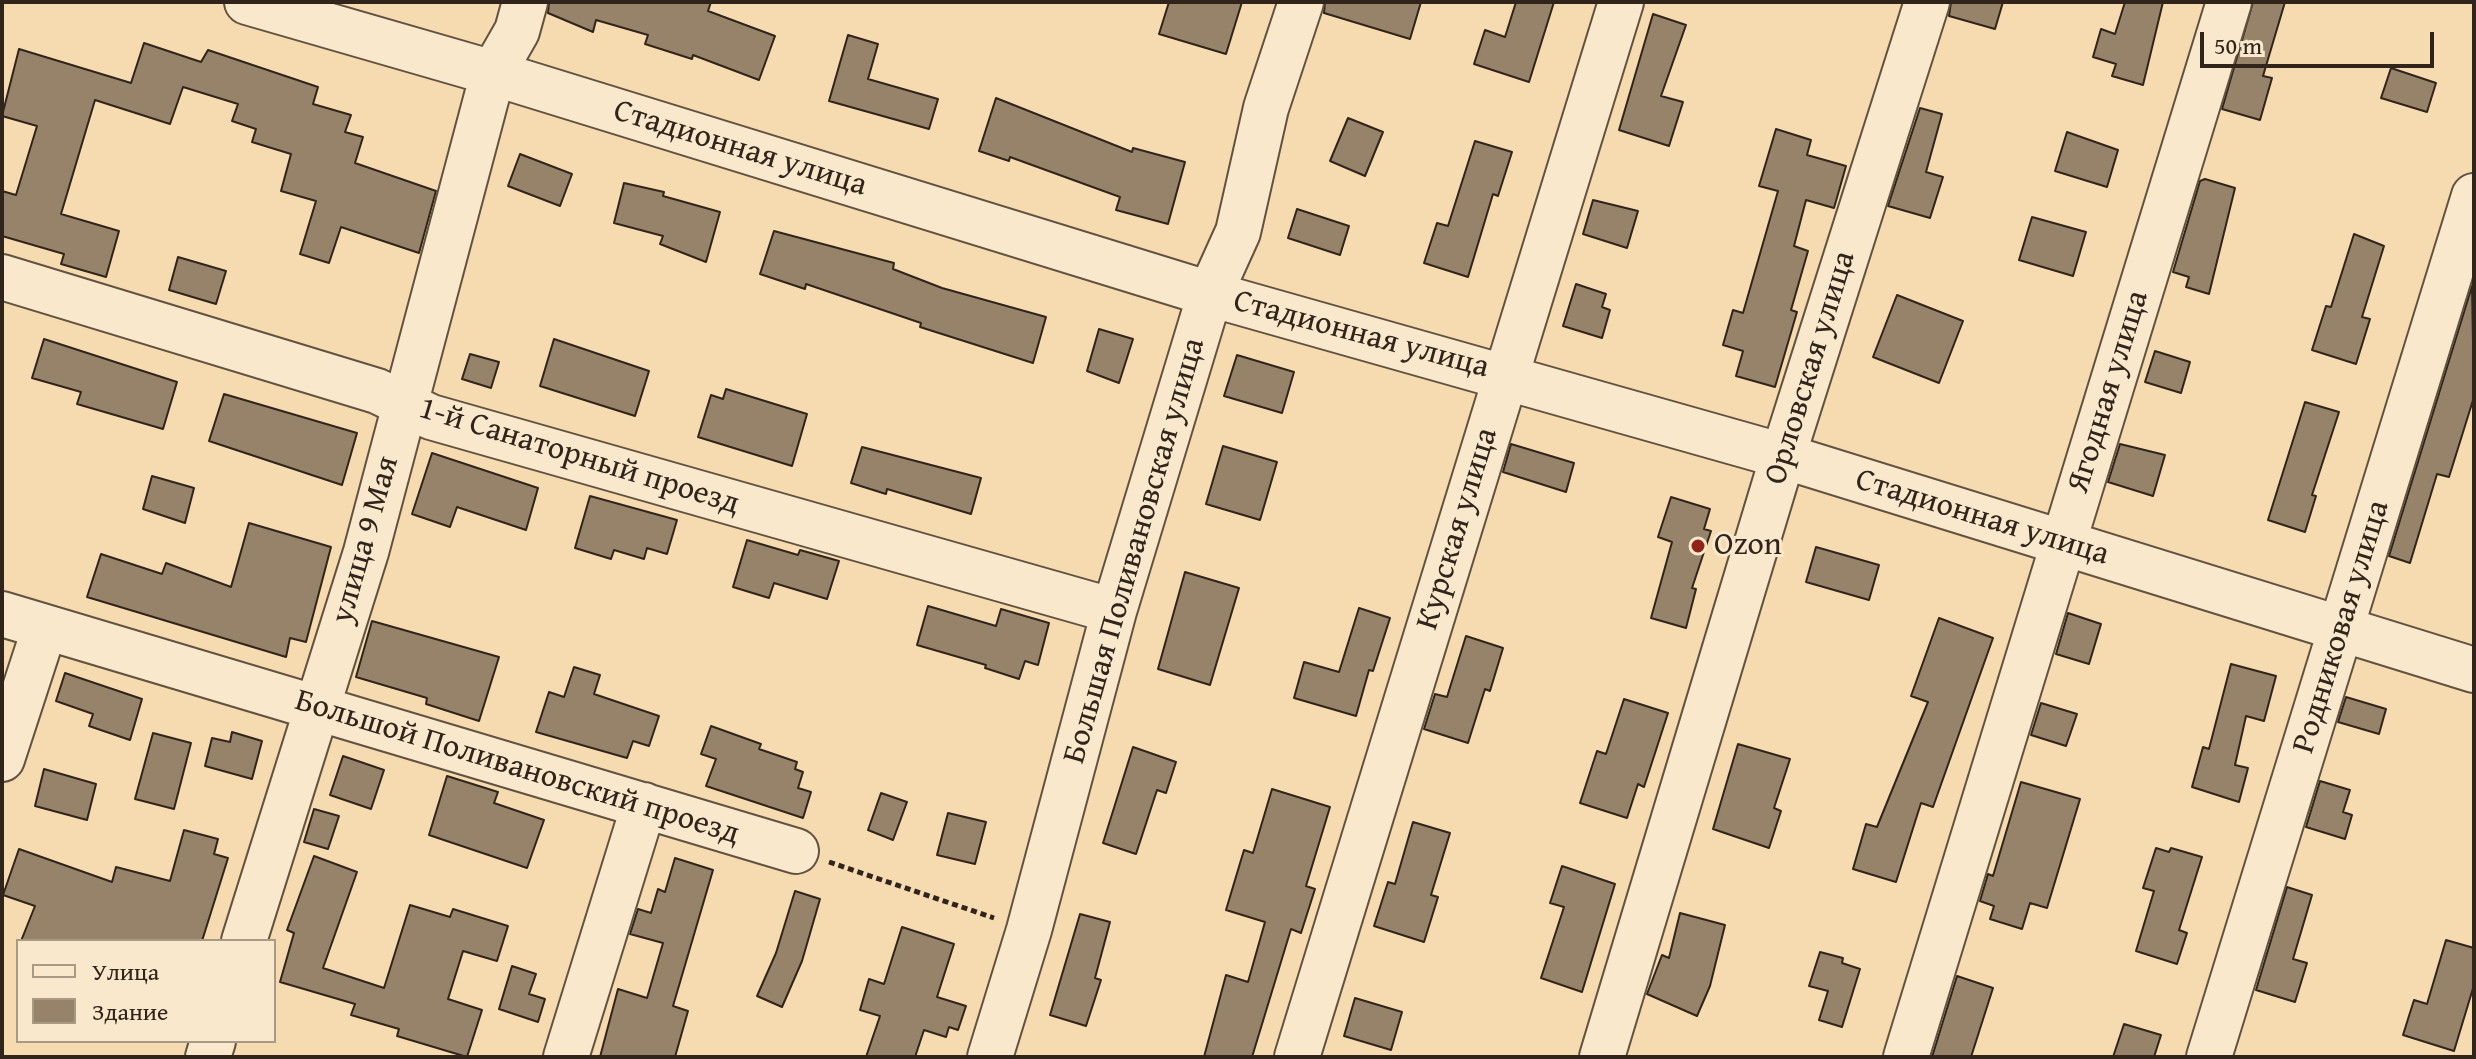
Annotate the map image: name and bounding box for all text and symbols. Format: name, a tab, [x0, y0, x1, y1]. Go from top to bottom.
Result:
scale bar	[2204, 16, 2438, 66]
text: 50 m	[2214, 28, 2262, 63]
street label: Стадионная улица	[609, 92, 871, 206]
street label: Орловская улица	[1757, 247, 1865, 489]
street label: Стадионная улица	[1229, 282, 1493, 388]
street label: Ягодная улица	[2060, 286, 2158, 498]
street label: Большая Поливановская улица	[1056, 334, 1214, 768]
street label: 1-й Санаторный проезд	[414, 390, 744, 524]
street label: Курская улица	[1409, 423, 1507, 635]
street label: улица 9 Мая	[324, 452, 408, 628]
street label: Стадионная улица	[1851, 461, 2113, 575]
street label: Родниковая улица	[2285, 496, 2399, 758]
place label: Ozon	[1714, 527, 1782, 565]
marker: Ozon	[1689, 537, 1707, 555]
street label: Большой Поливановский проезд	[290, 682, 744, 854]
legend	[16, 939, 276, 1043]
text: Улица	[92, 954, 159, 989]
text: Здание	[92, 994, 168, 1029]

